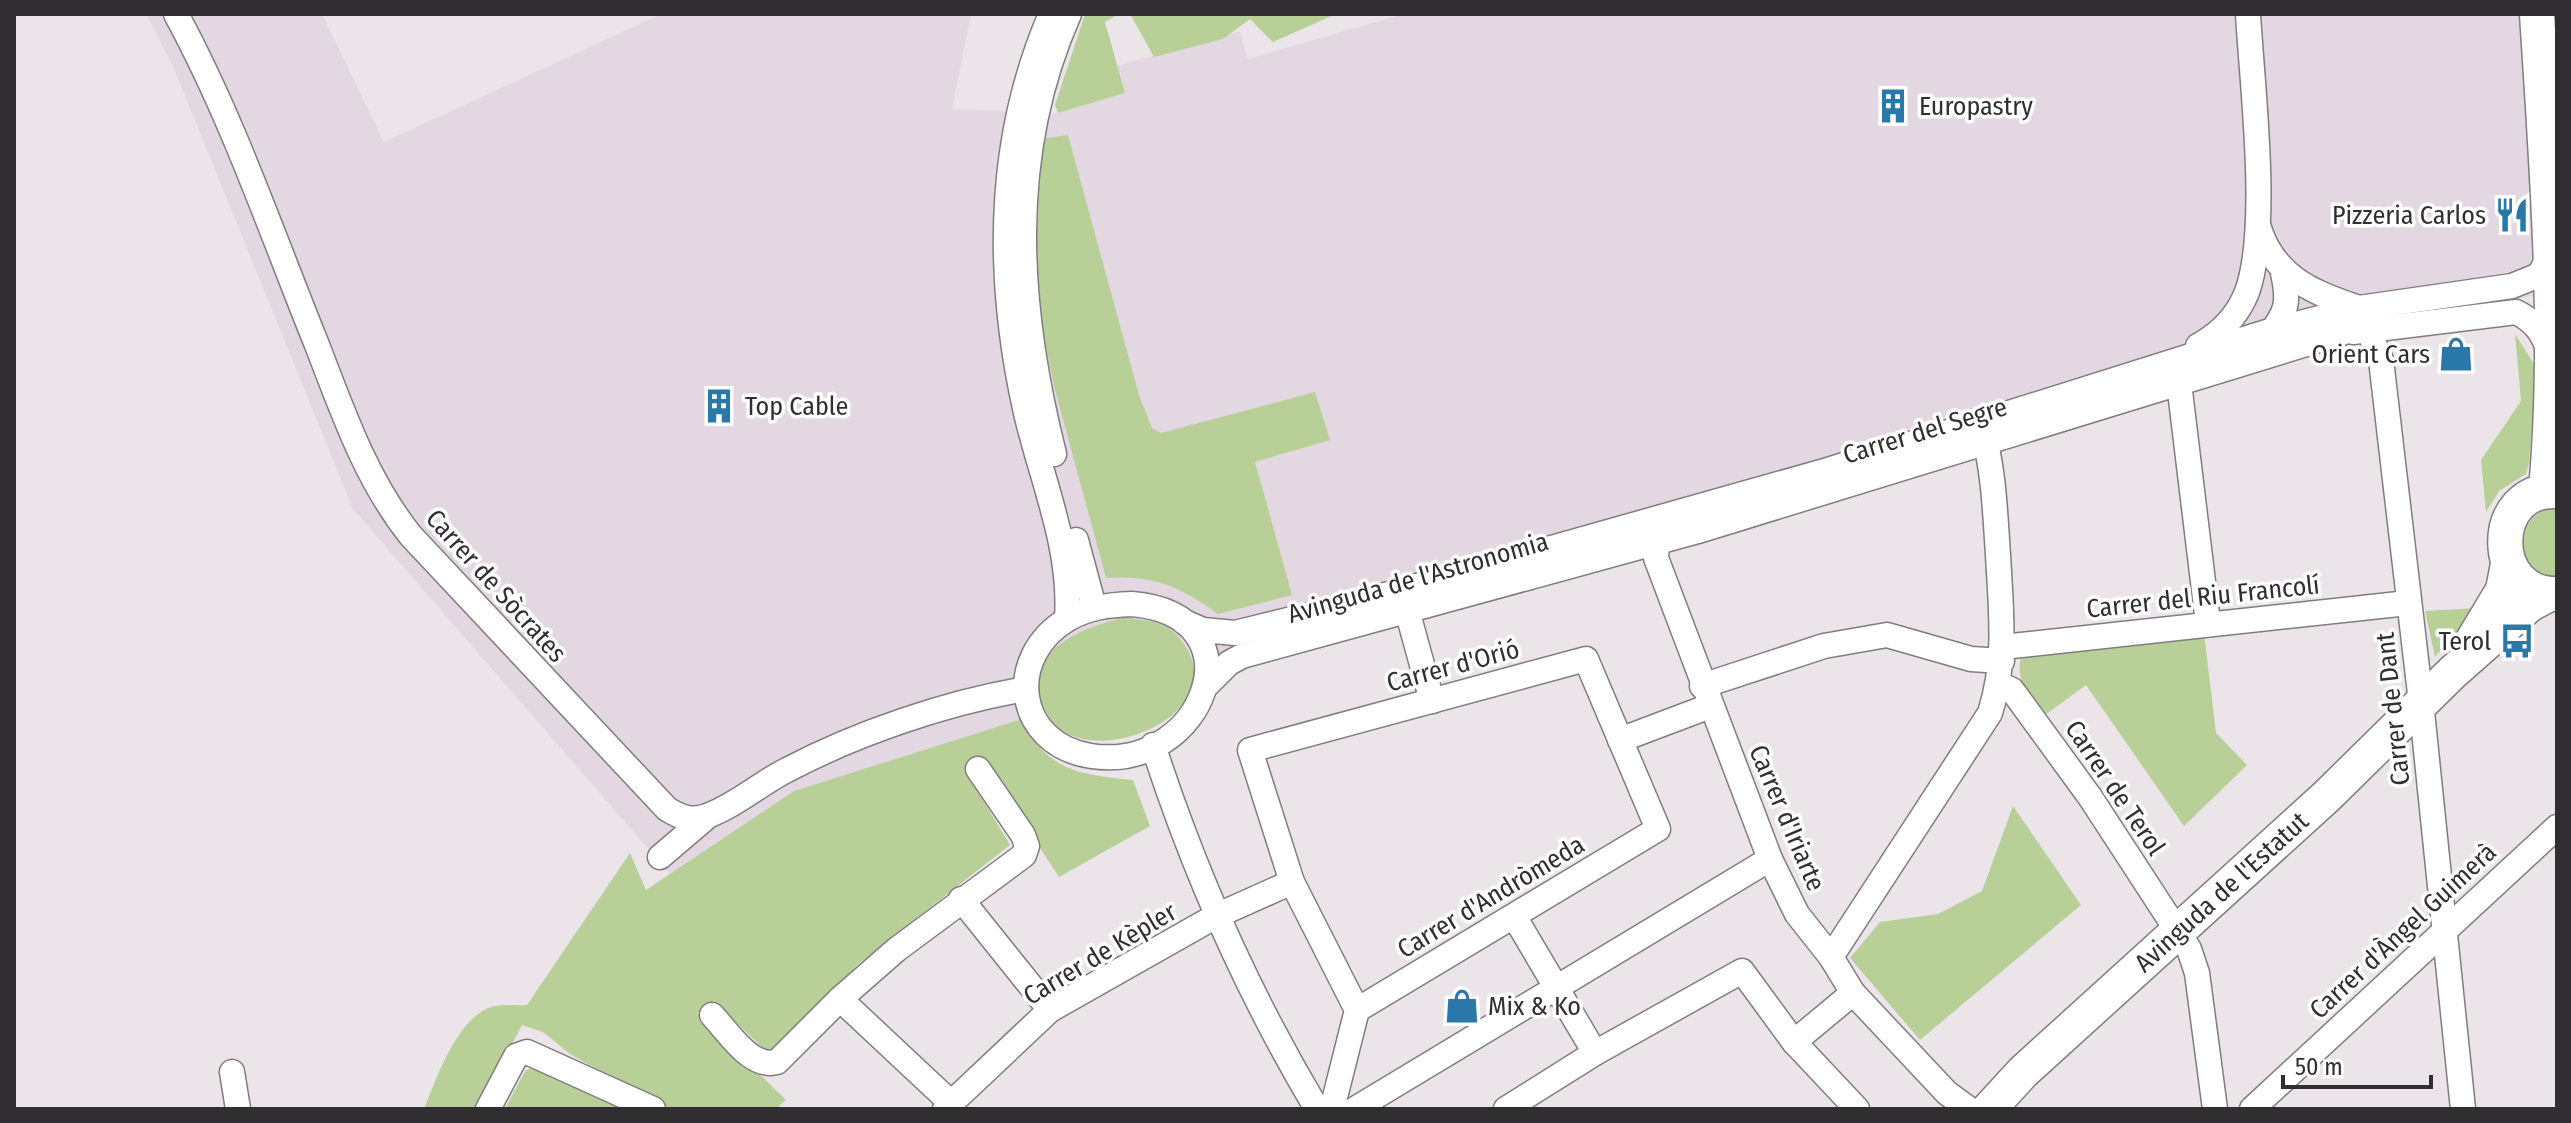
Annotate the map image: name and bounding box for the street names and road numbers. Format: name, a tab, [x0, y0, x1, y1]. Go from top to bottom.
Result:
street label: Carrer del Segre	[1839, 391, 2011, 471]
street label: Carrer de Sòcrates	[419, 503, 573, 669]
street label: Avinguda de l'Astronomia	[1284, 526, 1552, 630]
street label: Carrer del Riu Francolí	[2085, 569, 2321, 625]
street label: Carrer de Dant	[2369, 630, 2416, 787]
street label: Carrer d'Orió	[1383, 633, 1523, 699]
street label: Carrer de Terol	[2058, 715, 2172, 862]
street label: Carrer d'Iriarte	[1742, 740, 1832, 896]
street label: Avinguda de l'Estatut	[2128, 805, 2315, 979]
street label: Carrer d'Andròmeda	[1392, 829, 1590, 965]
street label: Carrer d'Àngel Guimerà	[2303, 837, 2503, 1025]
street label: Carrer de Kèpler	[1018, 896, 1182, 1012]

